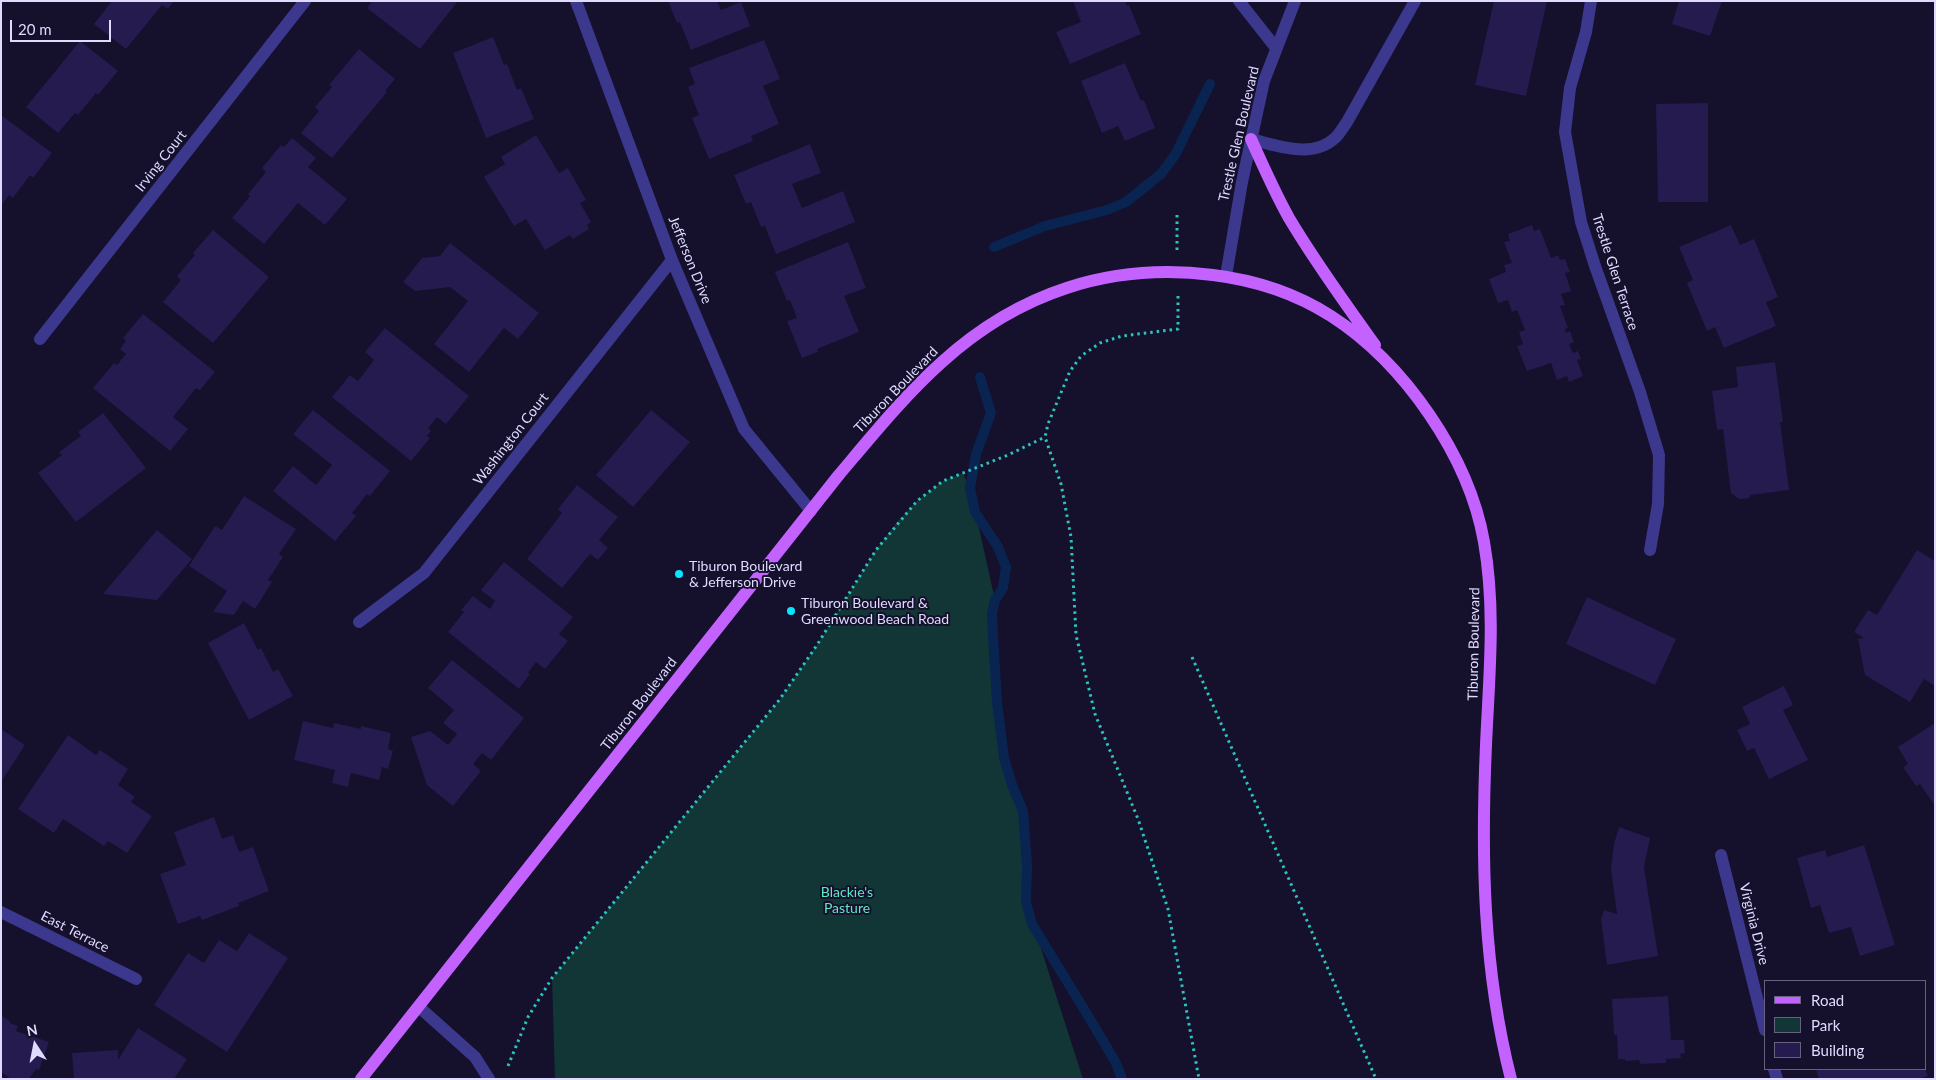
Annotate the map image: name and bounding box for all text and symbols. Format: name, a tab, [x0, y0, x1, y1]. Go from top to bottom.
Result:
scale bar	[12, 10, 114, 42]
text: 20 m	[18, 20, 52, 38]
street label: Trestle Glen Boulevard	[1215, 65, 1263, 203]
street label: Irving Court	[132, 127, 190, 195]
street label: Trestle Glen Terrace	[1588, 212, 1642, 332]
street label: Jefferson Drive	[665, 214, 715, 306]
street label: Tiburon Boulevard	[851, 343, 941, 437]
street label: Washington Court	[470, 390, 552, 488]
place label: Tiburon Boulevard & Jefferson Drive	[689, 558, 802, 590]
marker: Tiburon Boulevard & Jefferson Drive	[673, 568, 685, 580]
street label: Tiburon Boulevard	[1465, 587, 1483, 701]
place label: Tiburon Boulevard & Greenwood Beach Road	[801, 595, 949, 628]
marker: Tiburon Boulevard & Greenwood Beach Road	[785, 605, 797, 617]
street label: Tiburon Boulevard	[598, 654, 680, 754]
street label: Virginia Drive	[1736, 881, 1772, 967]
park label: Blackie's Pasture	[821, 884, 873, 916]
street label: East Terrace	[38, 908, 112, 956]
legend	[1764, 980, 1926, 1070]
text: Road	[1811, 991, 1844, 1009]
text: Park	[1811, 1016, 1840, 1034]
north arrow	[10, 1020, 60, 1070]
text: N	[25, 1020, 39, 1039]
text: Building	[1811, 1041, 1864, 1059]

